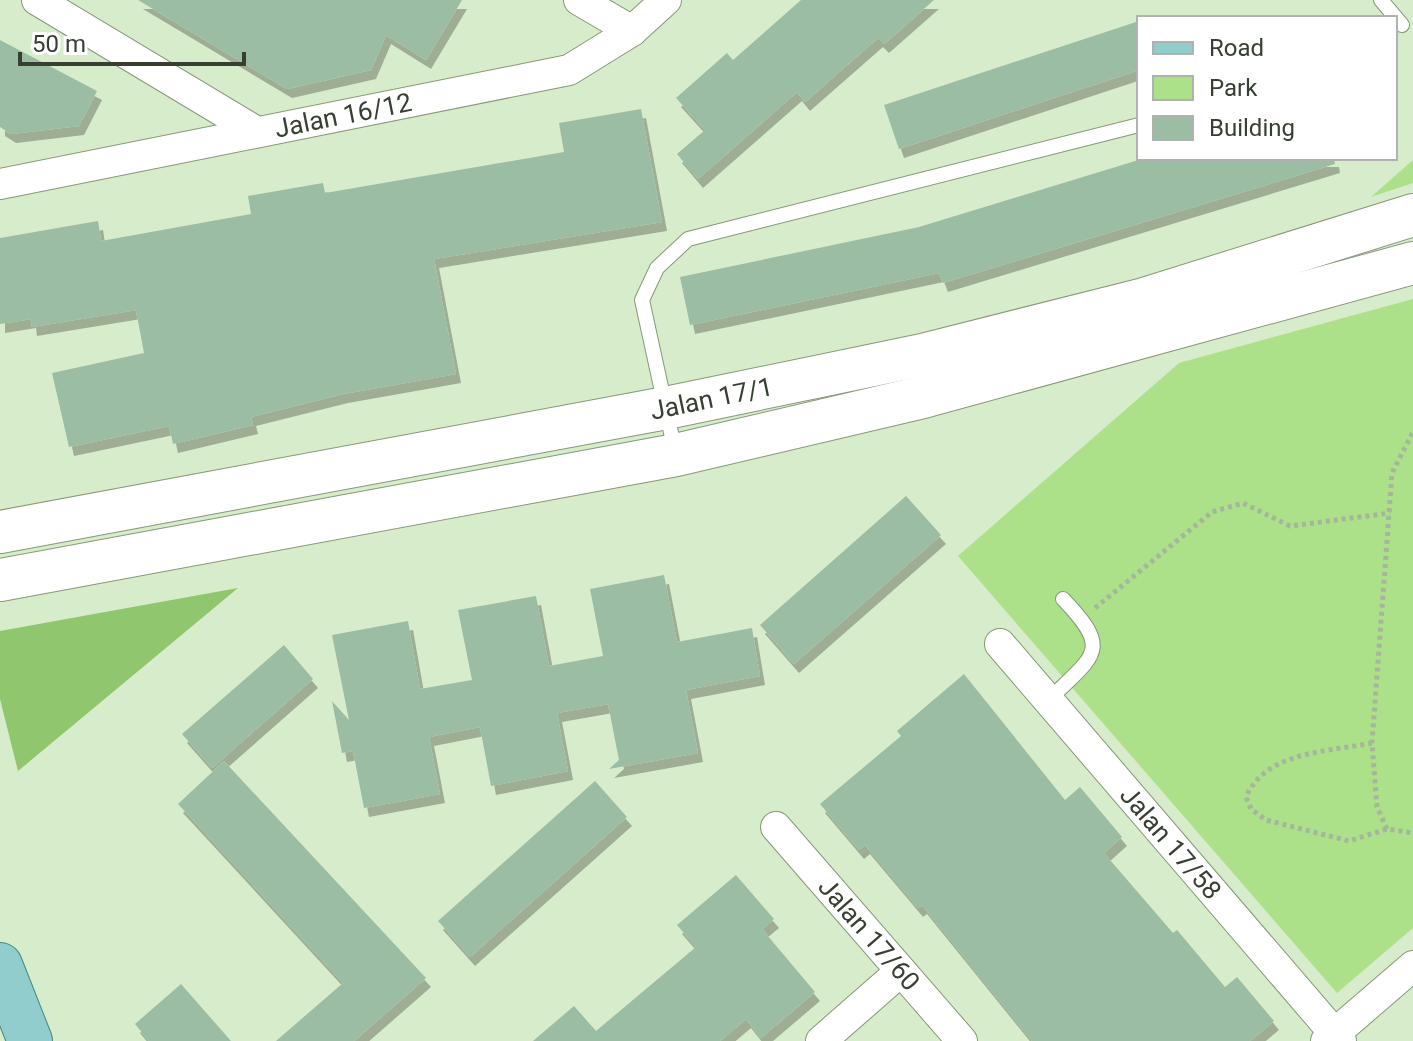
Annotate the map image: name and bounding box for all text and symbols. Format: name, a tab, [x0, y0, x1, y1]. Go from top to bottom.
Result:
scale bar	[20, 16, 244, 66]
legend	[1137, 16, 1397, 160]
text: 50 m	[32, 30, 86, 58]
text: Road	[1209, 34, 1264, 62]
text: Park	[1209, 74, 1258, 102]
street label: Jalan 16/12	[272, 87, 414, 144]
text: Building	[1209, 114, 1295, 142]
street label: Jalan 17/1	[648, 371, 776, 426]
street label: Jalan 17/58	[1114, 780, 1227, 905]
street label: Jalan 17/60	[812, 872, 926, 996]

